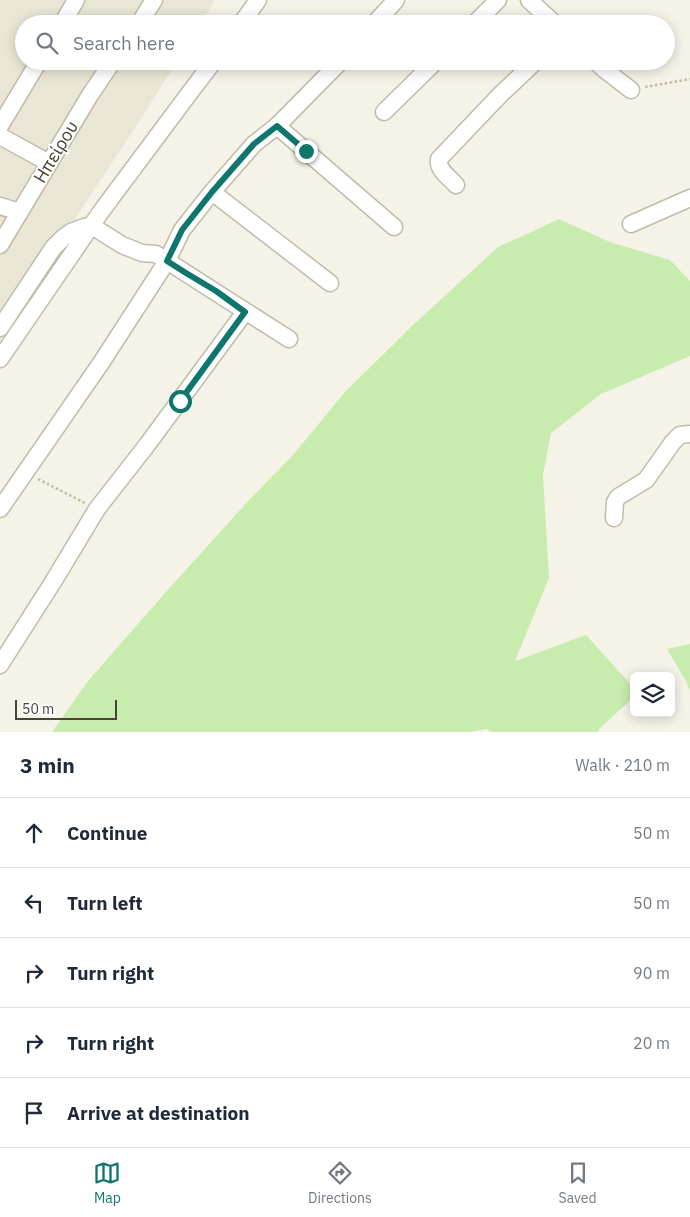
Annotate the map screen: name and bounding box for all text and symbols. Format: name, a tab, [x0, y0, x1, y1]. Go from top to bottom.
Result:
search box	[15, 15, 675, 70]
icon: search	[33, 29, 61, 57]
text: Search here	[73, 31, 175, 55]
street label: Ηπείρου	[28, 116, 83, 187]
route end	[295, 140, 318, 163]
route start	[169, 390, 192, 413]
map controls	[630, 672, 675, 717]
button: layers	[630, 672, 675, 717]
scale bar	[15, 697, 118, 720]
text: 50 m	[22, 700, 54, 718]
text: 3 min	[20, 751, 75, 779]
text: Walk · 210 m	[575, 755, 670, 775]
icon: ahead	[20, 819, 48, 847]
text: Continue	[67, 821, 147, 845]
text: 50 m	[633, 823, 670, 843]
icon: left	[20, 889, 48, 917]
text: Turn left	[67, 891, 143, 915]
text: 50 m	[633, 893, 670, 913]
icon: right	[20, 959, 48, 987]
text: Turn right	[67, 961, 154, 985]
text: 90 m	[633, 963, 670, 983]
icon: right	[20, 1029, 48, 1057]
text: Turn right	[67, 1031, 154, 1055]
text: 20 m	[633, 1033, 670, 1053]
icon: arrive	[20, 1099, 48, 1127]
text: Arrive at destination	[67, 1101, 250, 1125]
tab: Map	[93, 1159, 121, 1207]
tab: Directions	[308, 1159, 372, 1207]
tab: Saved	[559, 1159, 597, 1207]

